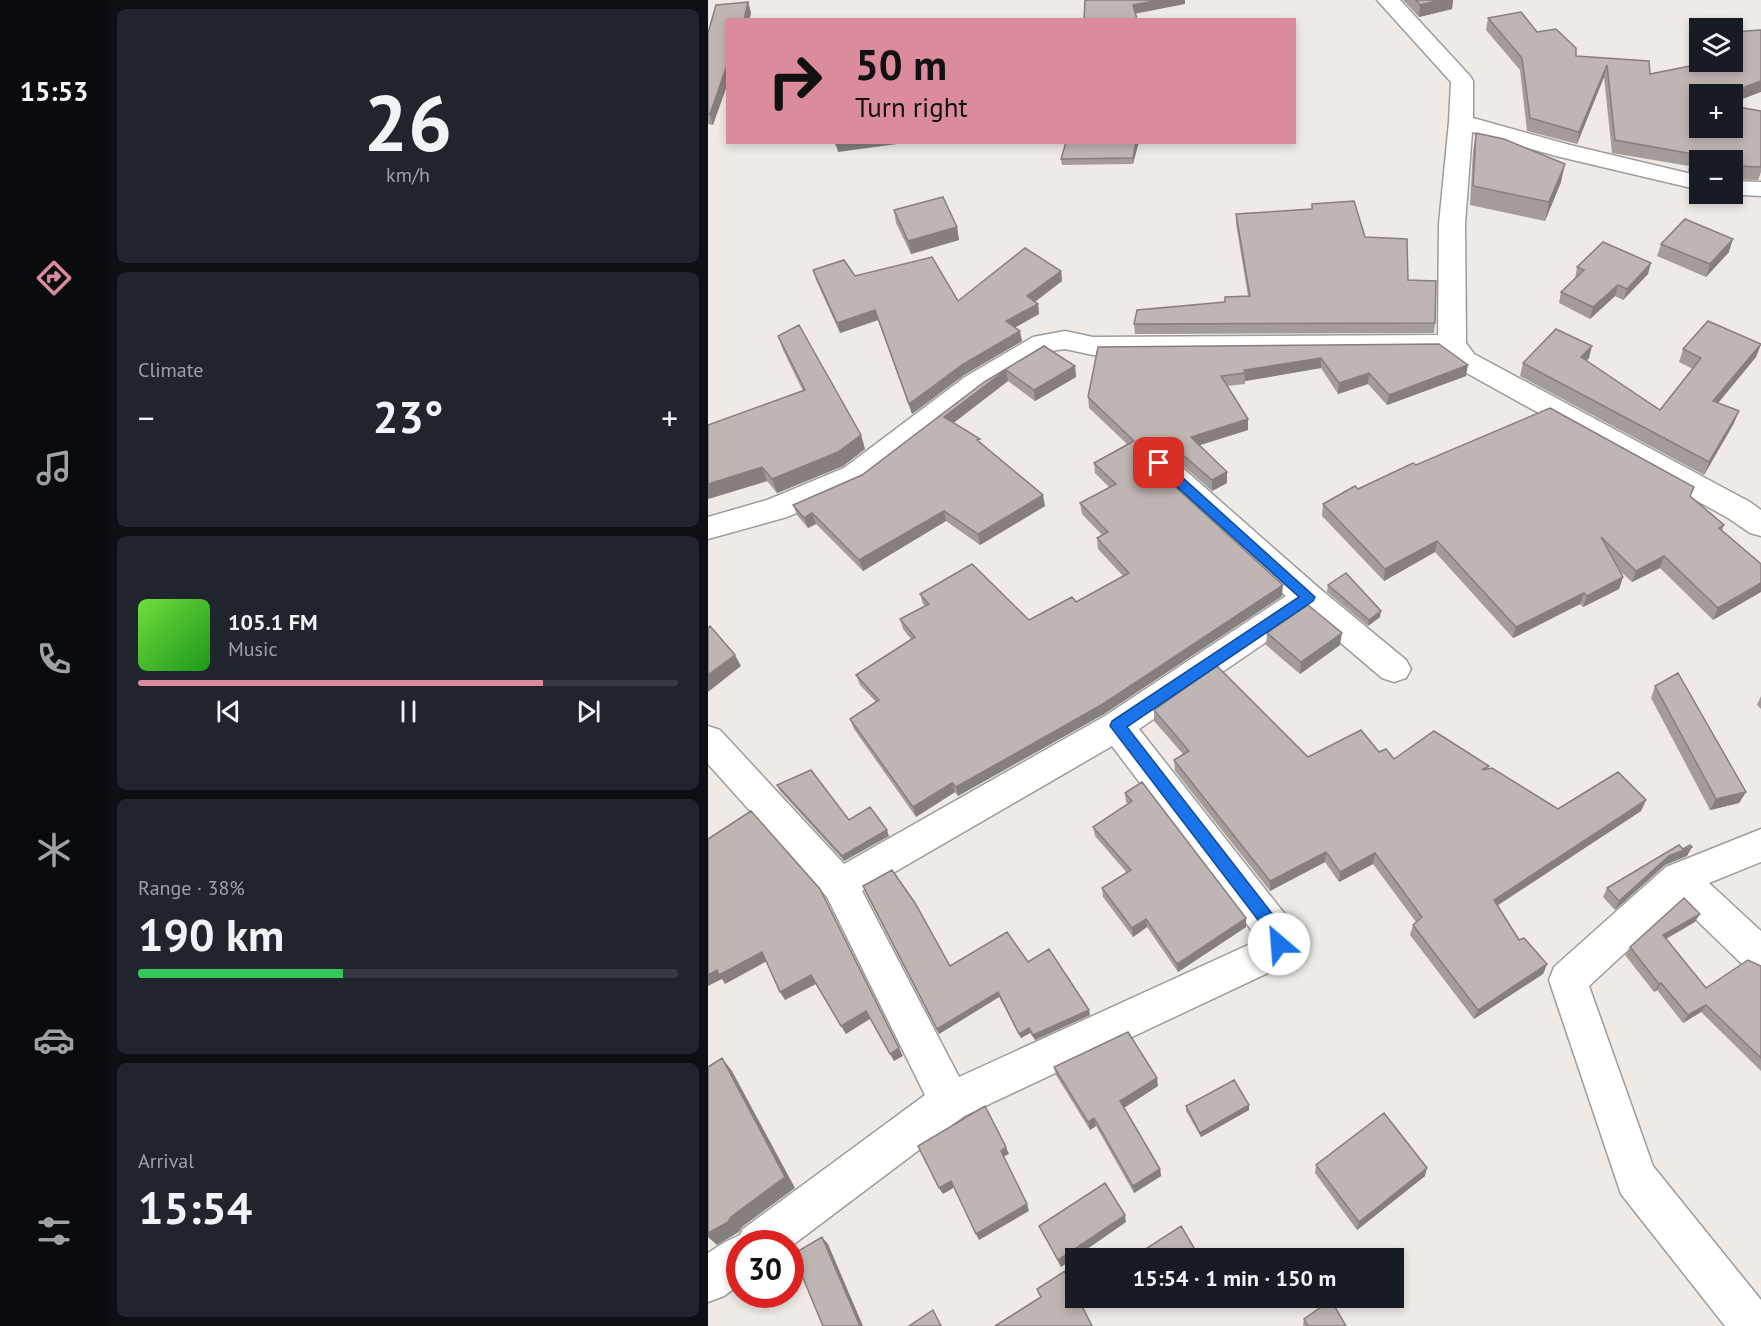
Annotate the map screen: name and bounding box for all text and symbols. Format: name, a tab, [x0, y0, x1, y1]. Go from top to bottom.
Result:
map controls	[1689, 18, 1743, 204]
button: layers	[1689, 18, 1743, 72]
text: 50 m	[855, 37, 947, 92]
icon: right	[756, 42, 834, 120]
text: 26	[364, 72, 452, 173]
text: 15:53	[20, 74, 88, 108]
button: +	[1689, 84, 1743, 138]
text: Turn right	[855, 90, 968, 124]
button: −	[1689, 150, 1743, 204]
text: km/h	[386, 162, 430, 188]
icon: directions	[33, 257, 75, 299]
text: Climate	[138, 357, 204, 383]
text: 23°	[373, 387, 443, 445]
text: −	[138, 396, 155, 439]
text: +	[661, 396, 678, 439]
pin	[1133, 437, 1184, 488]
icon: arrive	[1142, 446, 1175, 479]
icon: music	[33, 447, 75, 489]
text: 105.1 FM	[228, 608, 318, 636]
text: Music	[228, 636, 277, 662]
icon: phone	[33, 638, 75, 680]
icon: previous	[212, 695, 245, 728]
icon: pause	[392, 695, 425, 728]
icon: next	[572, 695, 605, 728]
icon: climate	[33, 829, 75, 871]
text: Range · 38%	[138, 875, 245, 901]
text: 190 km	[138, 905, 284, 963]
position arrow	[1247, 912, 1311, 976]
icon: car	[33, 1019, 75, 1061]
text: Arrival	[138, 1148, 194, 1174]
text: 15:54	[138, 1178, 252, 1236]
icon: filters	[33, 1210, 75, 1252]
speed limit sign: 30	[726, 1230, 804, 1308]
text: 15:54 · 1 min · 150 m	[1133, 1264, 1336, 1292]

